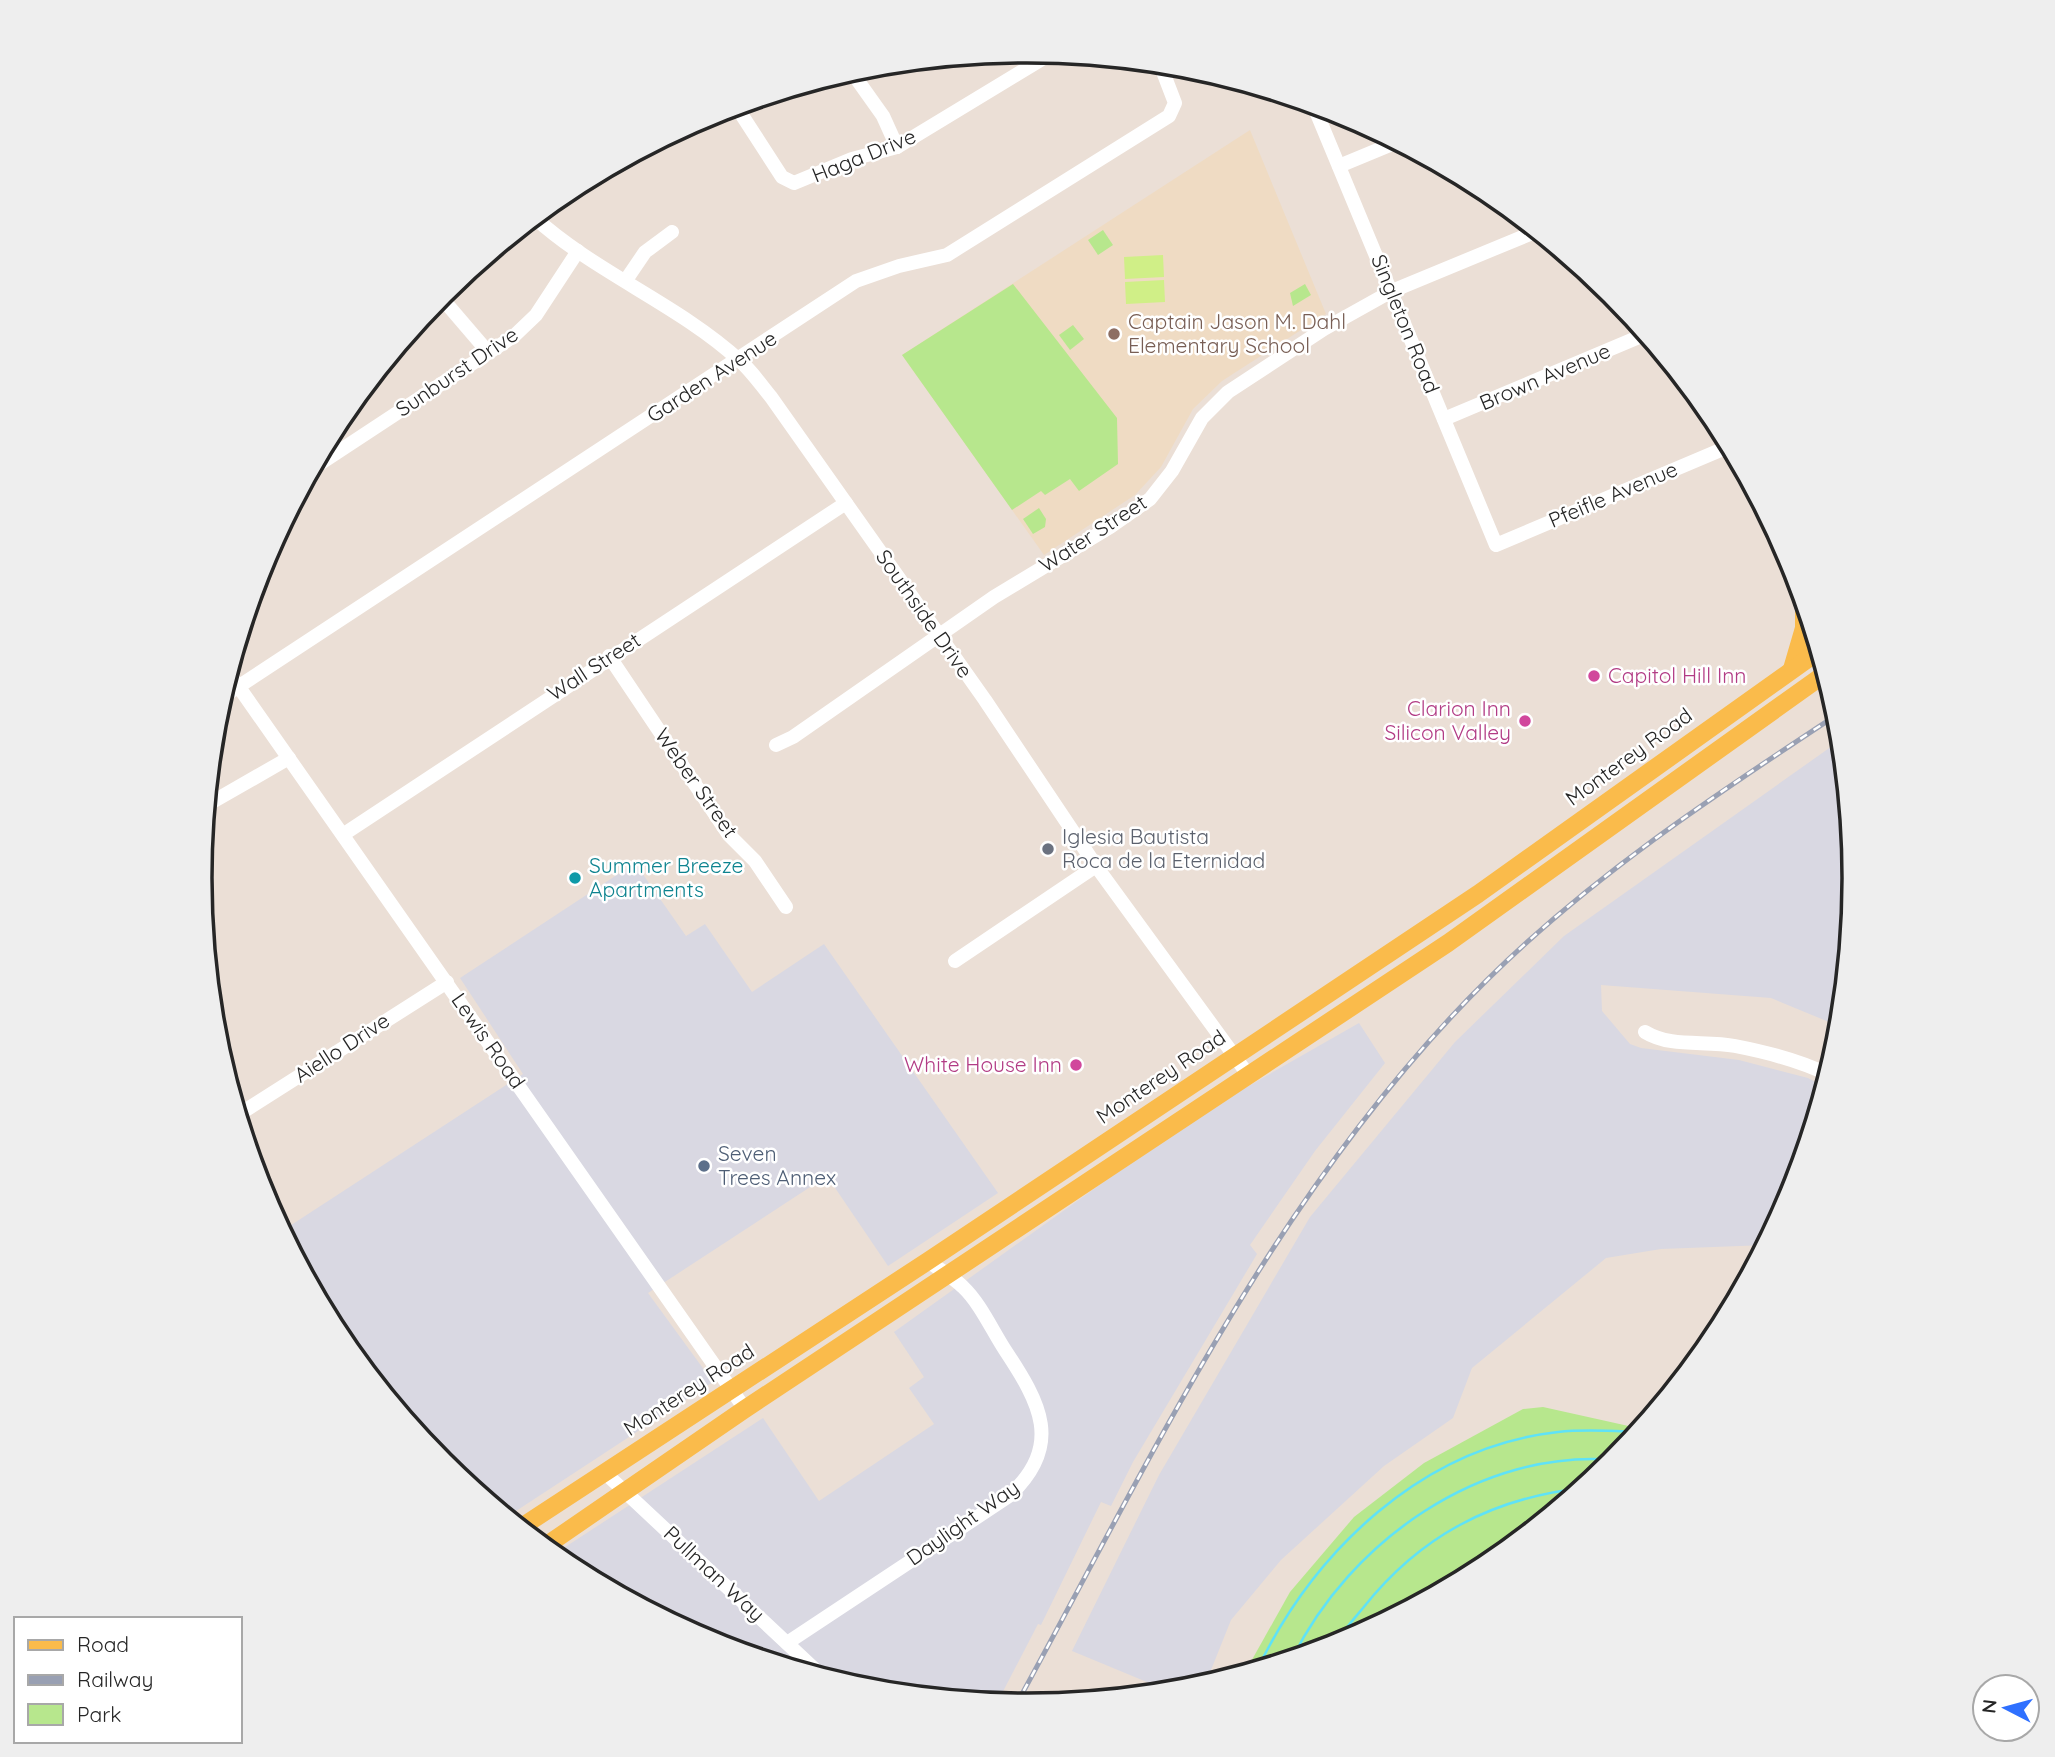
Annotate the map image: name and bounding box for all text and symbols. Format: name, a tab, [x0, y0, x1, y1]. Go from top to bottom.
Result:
street label: Haga Drive	[808, 122, 919, 188]
street label: Singleton Road	[1366, 250, 1446, 397]
place label: Captain Jason M. Dahl Elementary School	[1128, 308, 1346, 358]
street label: Sunburst Drive	[390, 321, 523, 422]
street label: Garden Avenue	[642, 325, 781, 428]
marker: Captain Jason M. Dahl Elementary School	[1106, 326, 1122, 342]
street label: Brown Avenue	[1475, 337, 1614, 415]
street label: Pfeifle Avenue	[1544, 455, 1681, 533]
street label: Water Street	[1034, 489, 1151, 578]
street label: Southside Drive	[871, 544, 979, 683]
street label: Wall Street	[542, 626, 645, 706]
place label: Capitol Hill Inn	[1608, 662, 1746, 688]
marker: Capitol Hill Inn	[1586, 668, 1602, 684]
place label: Clarion Inn Silicon Valley	[1384, 695, 1511, 745]
street label: Monterey Road	[1560, 702, 1697, 811]
marker: Clarion Inn Silicon Valley	[1517, 713, 1533, 729]
street label: Weber Street	[650, 723, 744, 842]
place label: Iglesia Bautista Roca de la Eternidad	[1062, 823, 1265, 873]
marker: Iglesia Bautista Roca de la Eternidad	[1040, 841, 1056, 857]
place label: Summer Breeze Apartments	[589, 852, 743, 902]
marker: Summer Breeze Apartments	[567, 870, 583, 886]
street label: Lewis Road	[446, 988, 531, 1093]
street label: Aiello Drive	[289, 1007, 394, 1088]
street label: Monterey Road	[1091, 1023, 1230, 1129]
place label: White House Inn	[904, 1051, 1062, 1077]
marker: White House Inn	[1068, 1057, 1084, 1073]
place label: Seven Trees Annex	[718, 1140, 836, 1190]
marker: Seven Trees Annex	[696, 1158, 712, 1174]
street label: Monterey Road	[618, 1337, 759, 1441]
street label: Daylight Way	[901, 1474, 1024, 1571]
street label: Pullman Way	[659, 1520, 771, 1627]
legend	[14, 1617, 242, 1743]
text: Road	[77, 1631, 129, 1657]
text: Railway	[77, 1666, 153, 1692]
north arrow	[1971, 1673, 2041, 1743]
text: N	[1976, 1698, 2002, 1714]
text: Park	[77, 1701, 121, 1727]

